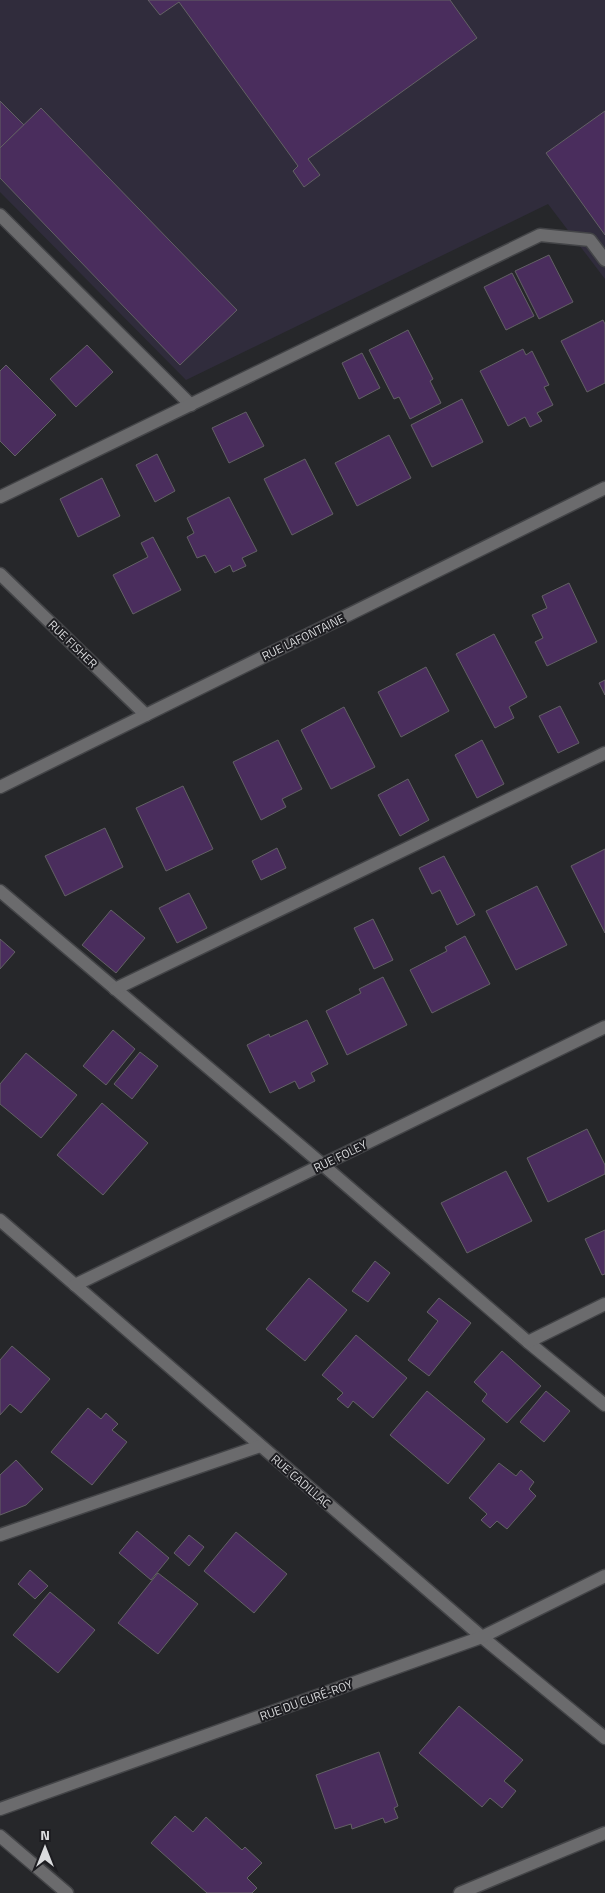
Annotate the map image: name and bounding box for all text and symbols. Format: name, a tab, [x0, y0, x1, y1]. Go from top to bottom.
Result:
street label: RUE LAFONTAINE	[258, 609, 348, 665]
street label: RUE FISHER	[44, 616, 102, 672]
street label: RUE FOLEY	[310, 1135, 370, 1177]
street label: RUE CADILLAC	[267, 1450, 335, 1513]
street label: RUE DU CURÉ-ROY	[257, 1674, 355, 1726]
north arrow	[20, 1823, 70, 1873]
text: N	[40, 1824, 50, 1845]

